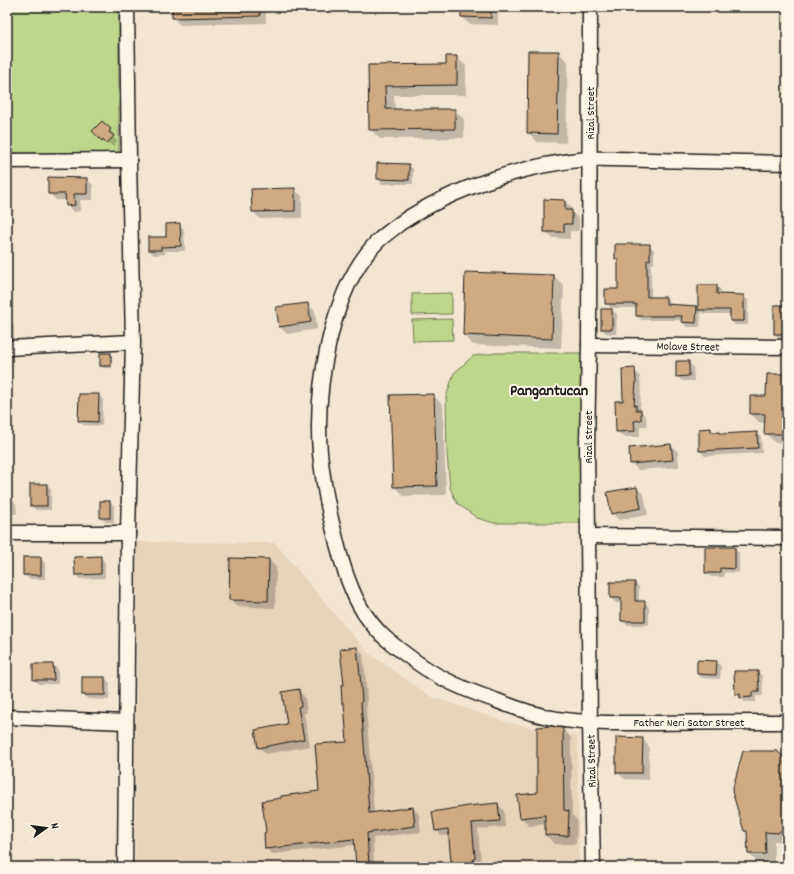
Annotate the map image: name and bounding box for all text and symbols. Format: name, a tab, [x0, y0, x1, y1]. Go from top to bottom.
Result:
street label: Rizal Street	[583, 86, 600, 140]
street label: Molave Street	[656, 338, 720, 357]
district label: Pangantucan	[510, 380, 588, 403]
street label: Rizal Street	[581, 410, 598, 464]
street label: Father Neri Sator Street	[633, 715, 745, 732]
street label: Rizal Street	[584, 734, 601, 788]
north arrow	[26, 808, 66, 848]
text: N	[45, 821, 62, 831]

